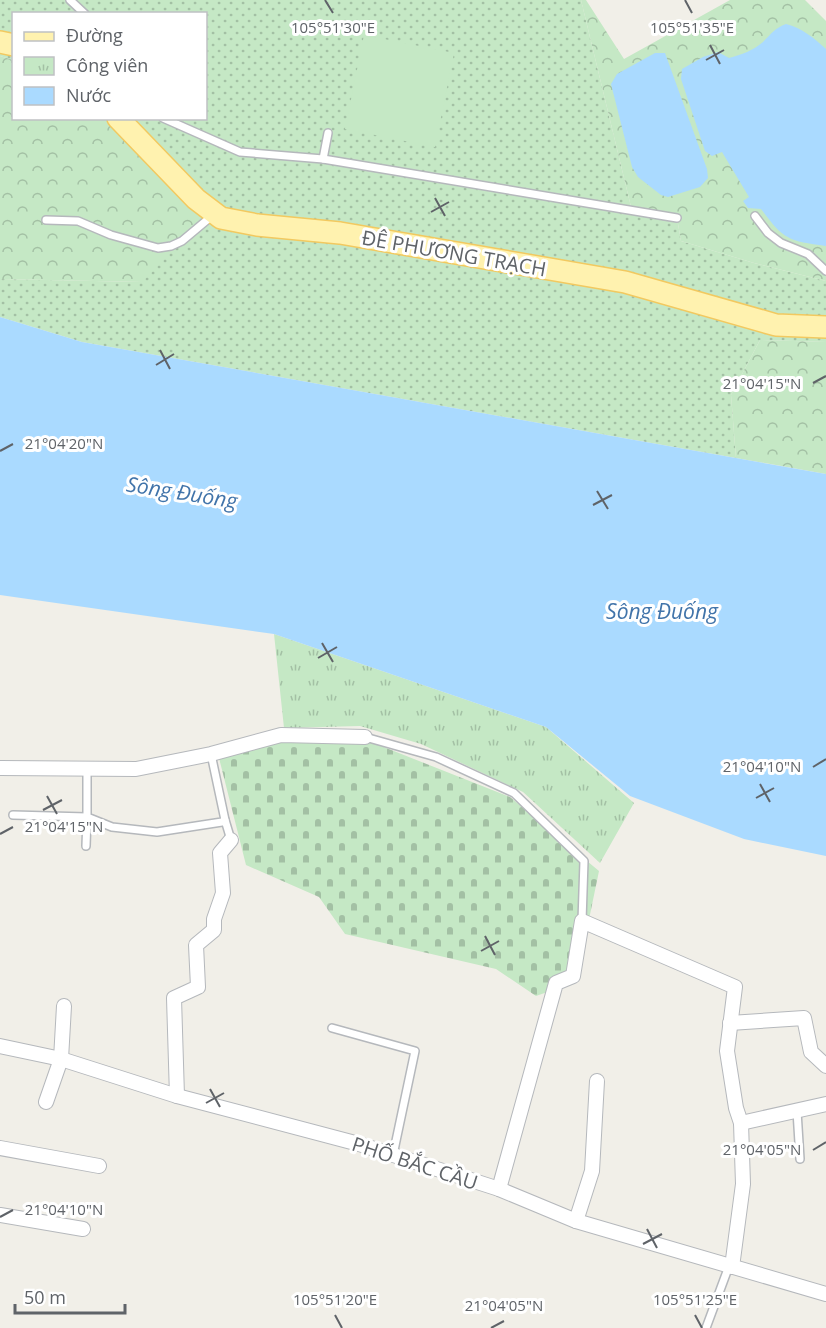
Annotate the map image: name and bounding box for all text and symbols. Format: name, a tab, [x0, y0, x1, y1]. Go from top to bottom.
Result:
legend	[12, 12, 207, 120]
text: 105°51'30"E	[291, 17, 375, 37]
text: 105°51'35"E	[650, 17, 734, 37]
text: Đường	[66, 23, 123, 47]
text: Công viên	[66, 53, 148, 77]
text: Nước	[66, 83, 111, 107]
street label: ĐÊ PHƯƠNG TRẠCH	[360, 223, 548, 283]
text: 21°04'15"N	[723, 373, 801, 393]
text: 21°04'20"N	[25, 433, 103, 453]
water label: Sông Đuống	[125, 469, 240, 515]
water label: Sông Đuống	[606, 597, 719, 625]
text: 21°04'10"N	[723, 756, 801, 776]
text: 21°04'15"N	[25, 816, 103, 836]
street label: PHỐ BẮC CẦU	[349, 1130, 481, 1196]
text: 21°04'05"N	[723, 1139, 801, 1159]
text: 21°04'10"N	[25, 1199, 103, 1219]
scale bar	[15, 1277, 124, 1315]
text: 50 m	[24, 1285, 66, 1309]
text: 105°51'20"E	[293, 1289, 377, 1309]
text: 105°51'25"E	[653, 1289, 737, 1309]
text: 21°04'05"N	[465, 1295, 543, 1315]

